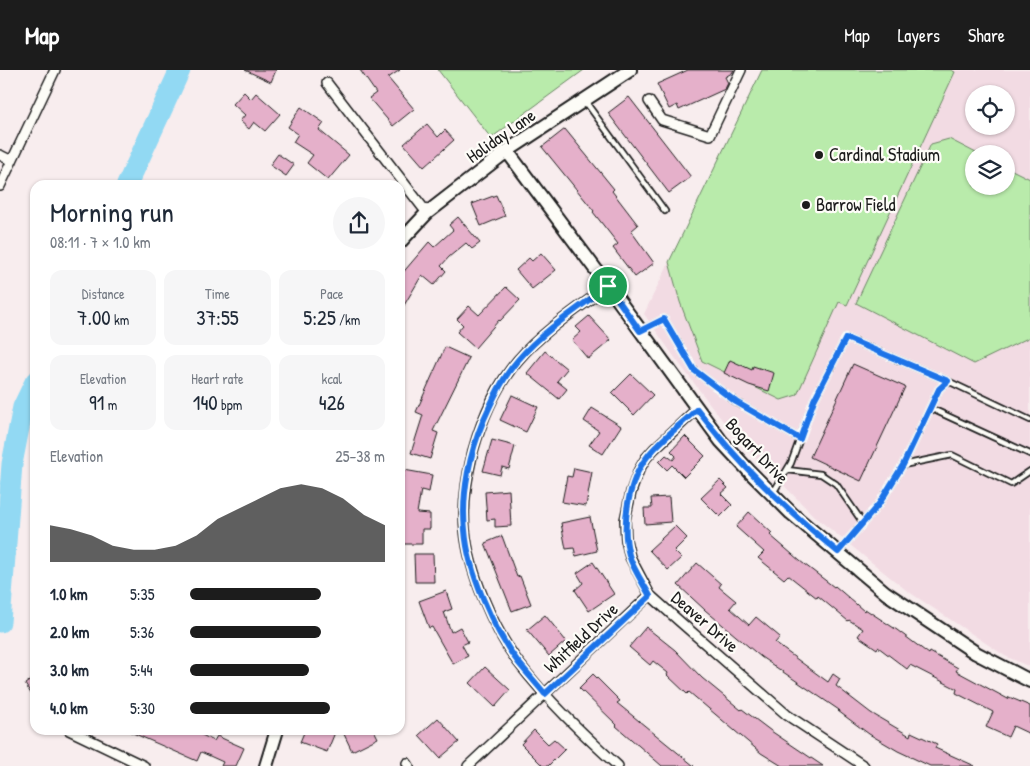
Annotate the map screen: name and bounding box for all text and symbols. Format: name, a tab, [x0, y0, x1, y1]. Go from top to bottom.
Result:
text: Map	[25, 19, 59, 51]
text: Map	[844, 23, 870, 48]
text: Layers	[898, 23, 940, 48]
text: Share	[968, 23, 1005, 48]
map controls	[965, 85, 1015, 195]
button: locate	[965, 85, 1015, 135]
street label: Holiday Lane	[461, 103, 540, 169]
place label: Cardinal Stadium	[829, 142, 940, 167]
button: layers	[965, 145, 1015, 195]
marker: Cardinal Stadium	[813, 149, 825, 161]
place label: Barrow Field	[816, 192, 896, 217]
text: Morning run	[50, 193, 174, 231]
button: share	[333, 197, 385, 249]
marker: Barrow Field	[800, 199, 812, 211]
text: 08:11 · 7 × 1.0 km	[50, 231, 151, 253]
pin	[587, 265, 629, 307]
icon: arrive	[594, 272, 622, 300]
text: Distance	[82, 284, 125, 303]
text: Time	[205, 284, 230, 303]
text: Pace	[320, 284, 343, 303]
text: 7.00	[77, 303, 111, 332]
text: 37:55	[196, 303, 239, 332]
text: 5:25	[303, 303, 336, 332]
text: km	[111, 310, 129, 329]
text: /km	[336, 310, 360, 329]
text: Elevation	[80, 369, 126, 388]
text: Heart rate	[191, 369, 244, 388]
text: kcal	[322, 369, 342, 388]
text: 91	[89, 388, 104, 417]
text: 140	[193, 388, 218, 417]
text: 426	[319, 388, 345, 417]
text: m	[104, 395, 117, 414]
text: bpm	[218, 395, 242, 414]
street label: Bogart Drive	[720, 412, 795, 489]
text: Elevation	[50, 445, 103, 467]
text: 25–38 m	[335, 445, 385, 467]
text: 1.0 km	[50, 583, 88, 605]
text: 5:35	[130, 583, 154, 605]
street label: Deaver Drive	[666, 585, 745, 658]
street label: Whitfield Drive	[538, 597, 623, 679]
text: 2.0 km	[50, 621, 89, 643]
text: 5:36	[130, 621, 154, 643]
text: 3.0 km	[50, 659, 89, 681]
text: 5:44	[130, 659, 152, 681]
text: 4.0 km	[50, 697, 88, 719]
text: 5:30	[130, 697, 155, 719]

